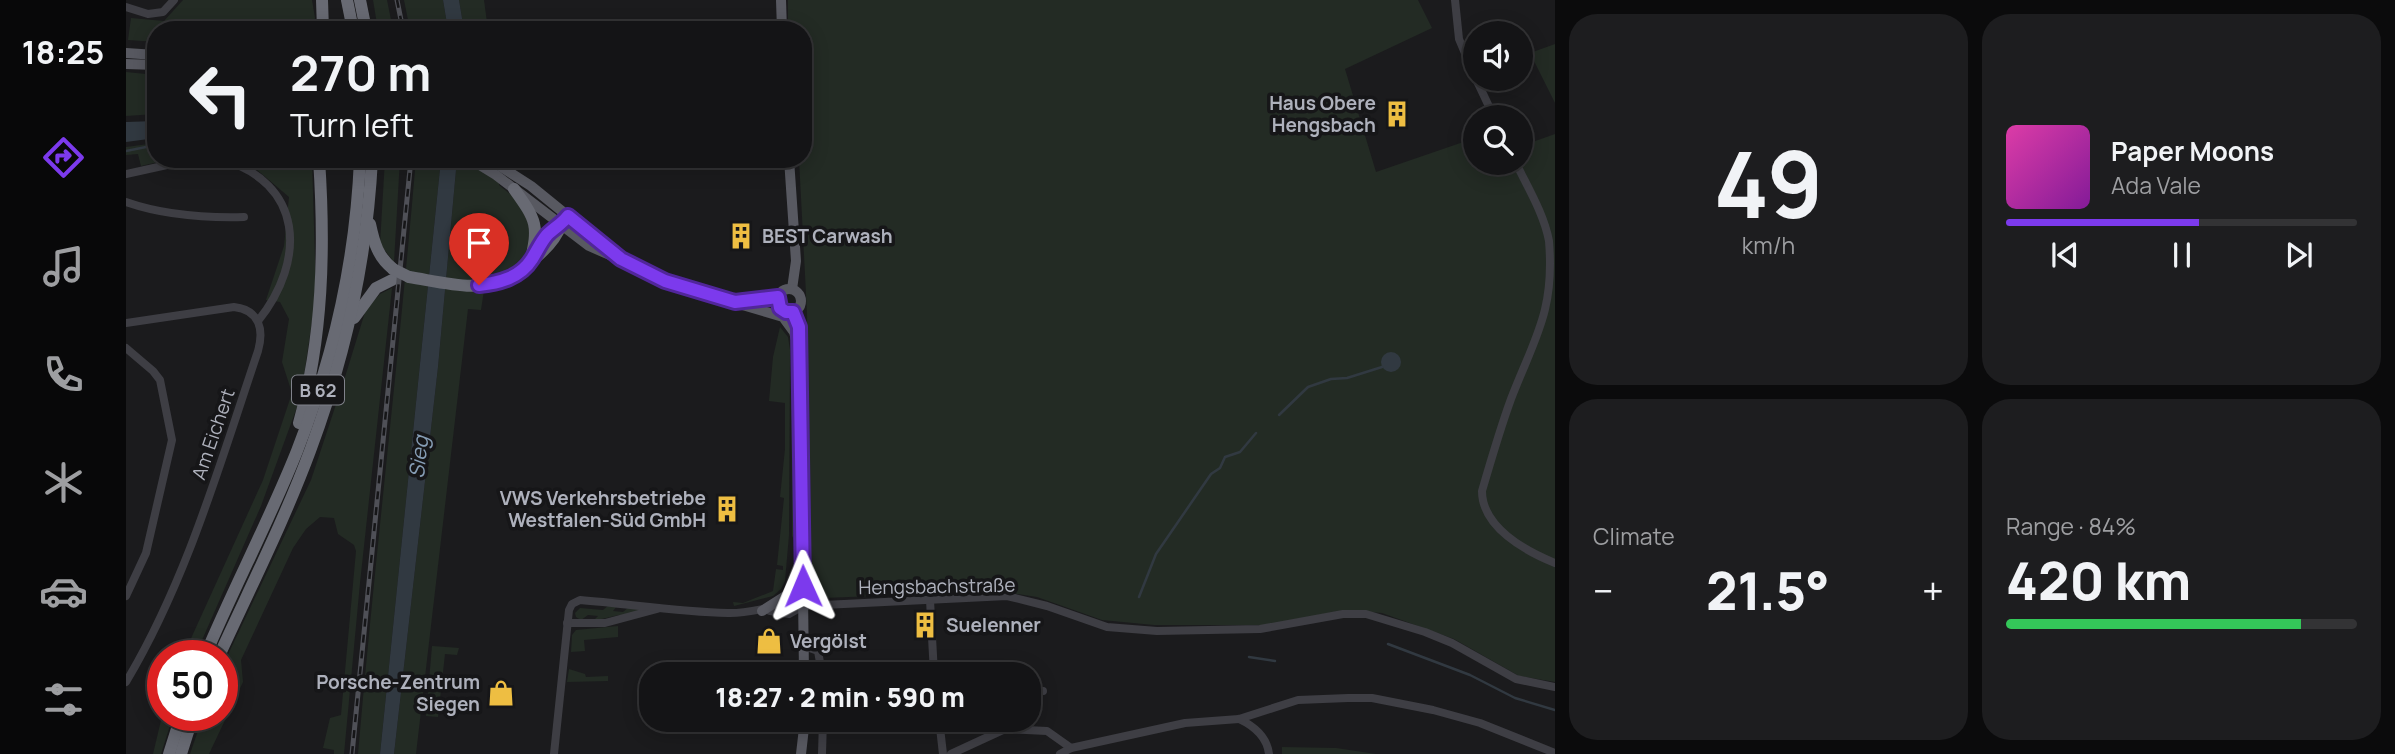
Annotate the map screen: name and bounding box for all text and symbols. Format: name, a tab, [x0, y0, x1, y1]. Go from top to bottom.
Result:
map controls	[1463, 21, 1533, 175]
button: sound	[1463, 21, 1533, 91]
text: 18:25	[22, 30, 104, 74]
text: 270 m	[290, 39, 431, 106]
icon: left	[175, 49, 266, 140]
place label: Haus Obere Hengsbach	[1269, 90, 1376, 138]
building icon: Haus Obere Hengsbach	[1382, 99, 1412, 129]
text: Turn left	[290, 103, 414, 147]
button: search	[1463, 105, 1533, 175]
text: 49	[1714, 121, 1823, 245]
icon: directions	[39, 133, 88, 182]
text: Paper Moons	[2111, 133, 2274, 169]
text: Ada Vale	[2111, 169, 2201, 201]
pin	[449, 213, 509, 285]
building icon: BEST Carwash	[726, 221, 756, 251]
place label: BEST Carwash	[762, 223, 893, 249]
icon: arrive	[460, 224, 498, 262]
text: km/h	[1742, 229, 1795, 261]
icon: previous	[2046, 236, 2084, 274]
icon: pause	[2163, 236, 2201, 274]
icon: next	[2280, 236, 2318, 274]
icon: music	[39, 242, 88, 291]
icon: phone	[39, 350, 88, 399]
road number: B 62	[292, 376, 344, 404]
street label: Am Eichert	[185, 385, 241, 483]
water label: Sieg	[402, 433, 434, 480]
icon: climate	[39, 458, 88, 507]
place label: VWS Verkehrsbetriebe Westfalen-Süd GmbH	[500, 485, 706, 533]
building icon: VWS Verkehrsbetriebe Westfalen-Süd GmbH	[712, 494, 742, 524]
text: Range · 84%	[2006, 510, 2136, 542]
text: Climate	[1593, 520, 1675, 552]
text: 420 km	[2006, 545, 2191, 616]
position arrow	[766, 549, 840, 623]
text: 21.5°	[1706, 555, 1830, 626]
text: −	[1593, 564, 1614, 616]
text: +	[1922, 564, 1944, 616]
icon: car	[39, 567, 88, 616]
street label: Hengsbachstraße	[858, 572, 1016, 600]
building icon: Suelenner	[910, 610, 940, 640]
place label: Suelenner	[946, 612, 1041, 638]
shop icon: Vergölst	[754, 626, 784, 656]
place label: Vergölst	[790, 628, 867, 654]
speed limit sign: 50	[147, 640, 238, 731]
place label: Porsche-Zentrum Siegen	[316, 669, 480, 717]
icon: filters	[39, 675, 88, 724]
shop icon: Porsche-Zentrum Siegen	[486, 678, 516, 708]
text: 18:27 · 2 min · 590 m	[715, 679, 965, 715]

